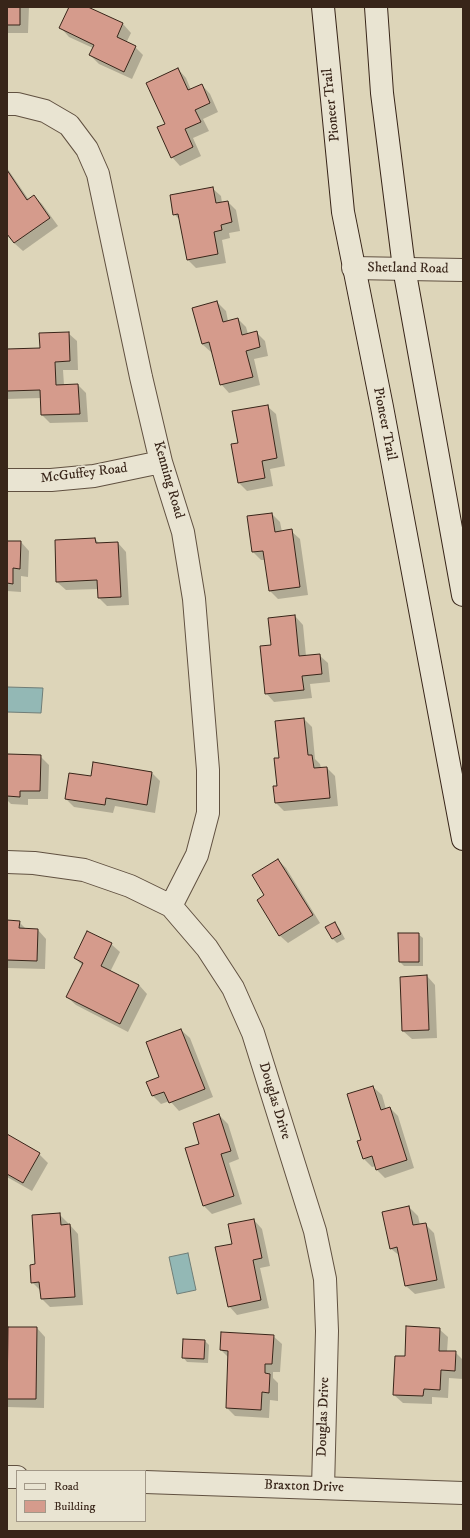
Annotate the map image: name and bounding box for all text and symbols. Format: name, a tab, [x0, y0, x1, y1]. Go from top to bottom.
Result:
street label: Pioneer Trail	[320, 67, 344, 143]
street label: Shetland Road	[367, 260, 449, 278]
street label: Pioneer Trail	[369, 386, 399, 462]
street label: Kenning Road	[149, 439, 187, 521]
street label: McGuffey Road	[40, 460, 128, 488]
street label: Douglas Drive	[254, 1060, 294, 1142]
street label: Douglas Drive	[314, 1377, 334, 1457]
legend	[16, 1470, 146, 1522]
street label: Braxton Drive	[264, 1477, 344, 1497]
text: Road	[54, 1479, 79, 1494]
text: Building	[54, 1499, 95, 1514]

